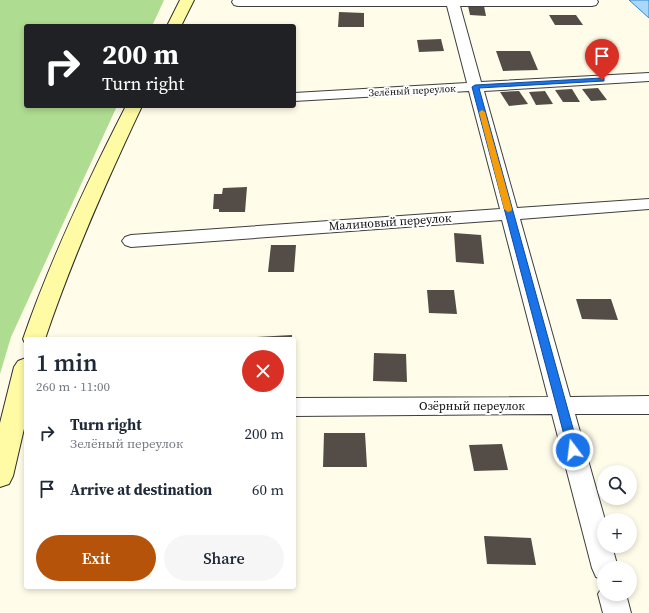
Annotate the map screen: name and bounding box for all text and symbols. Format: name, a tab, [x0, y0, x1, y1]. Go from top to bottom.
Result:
text: 200 m	[102, 35, 179, 73]
pin	[585, 39, 619, 80]
icon: right	[36, 40, 88, 92]
icon: arrive	[591, 45, 613, 67]
text: Turn right	[102, 71, 184, 96]
street label: Зелёный переулок	[368, 82, 456, 99]
street label: Малиновый переулок	[328, 210, 452, 234]
text: 1 min	[36, 346, 98, 379]
button: close	[242, 350, 284, 392]
text: 260 m · 11:00	[36, 378, 110, 395]
street label: Озёрный переулок	[419, 398, 525, 414]
text: Turn right	[70, 414, 142, 435]
icon: right	[36, 422, 58, 444]
text: 200 m	[244, 423, 284, 444]
position arrow	[552, 429, 594, 471]
text: Зелёный переулок	[70, 435, 183, 452]
map controls	[597, 465, 637, 601]
button: search	[597, 465, 637, 505]
icon: arrive	[36, 478, 58, 500]
text: Arrive at destination	[70, 479, 212, 500]
text: 60 m	[252, 479, 284, 500]
button: +	[597, 513, 637, 553]
button: Exit	[36, 535, 156, 581]
button: Share	[164, 535, 284, 581]
button: −	[597, 561, 637, 601]

